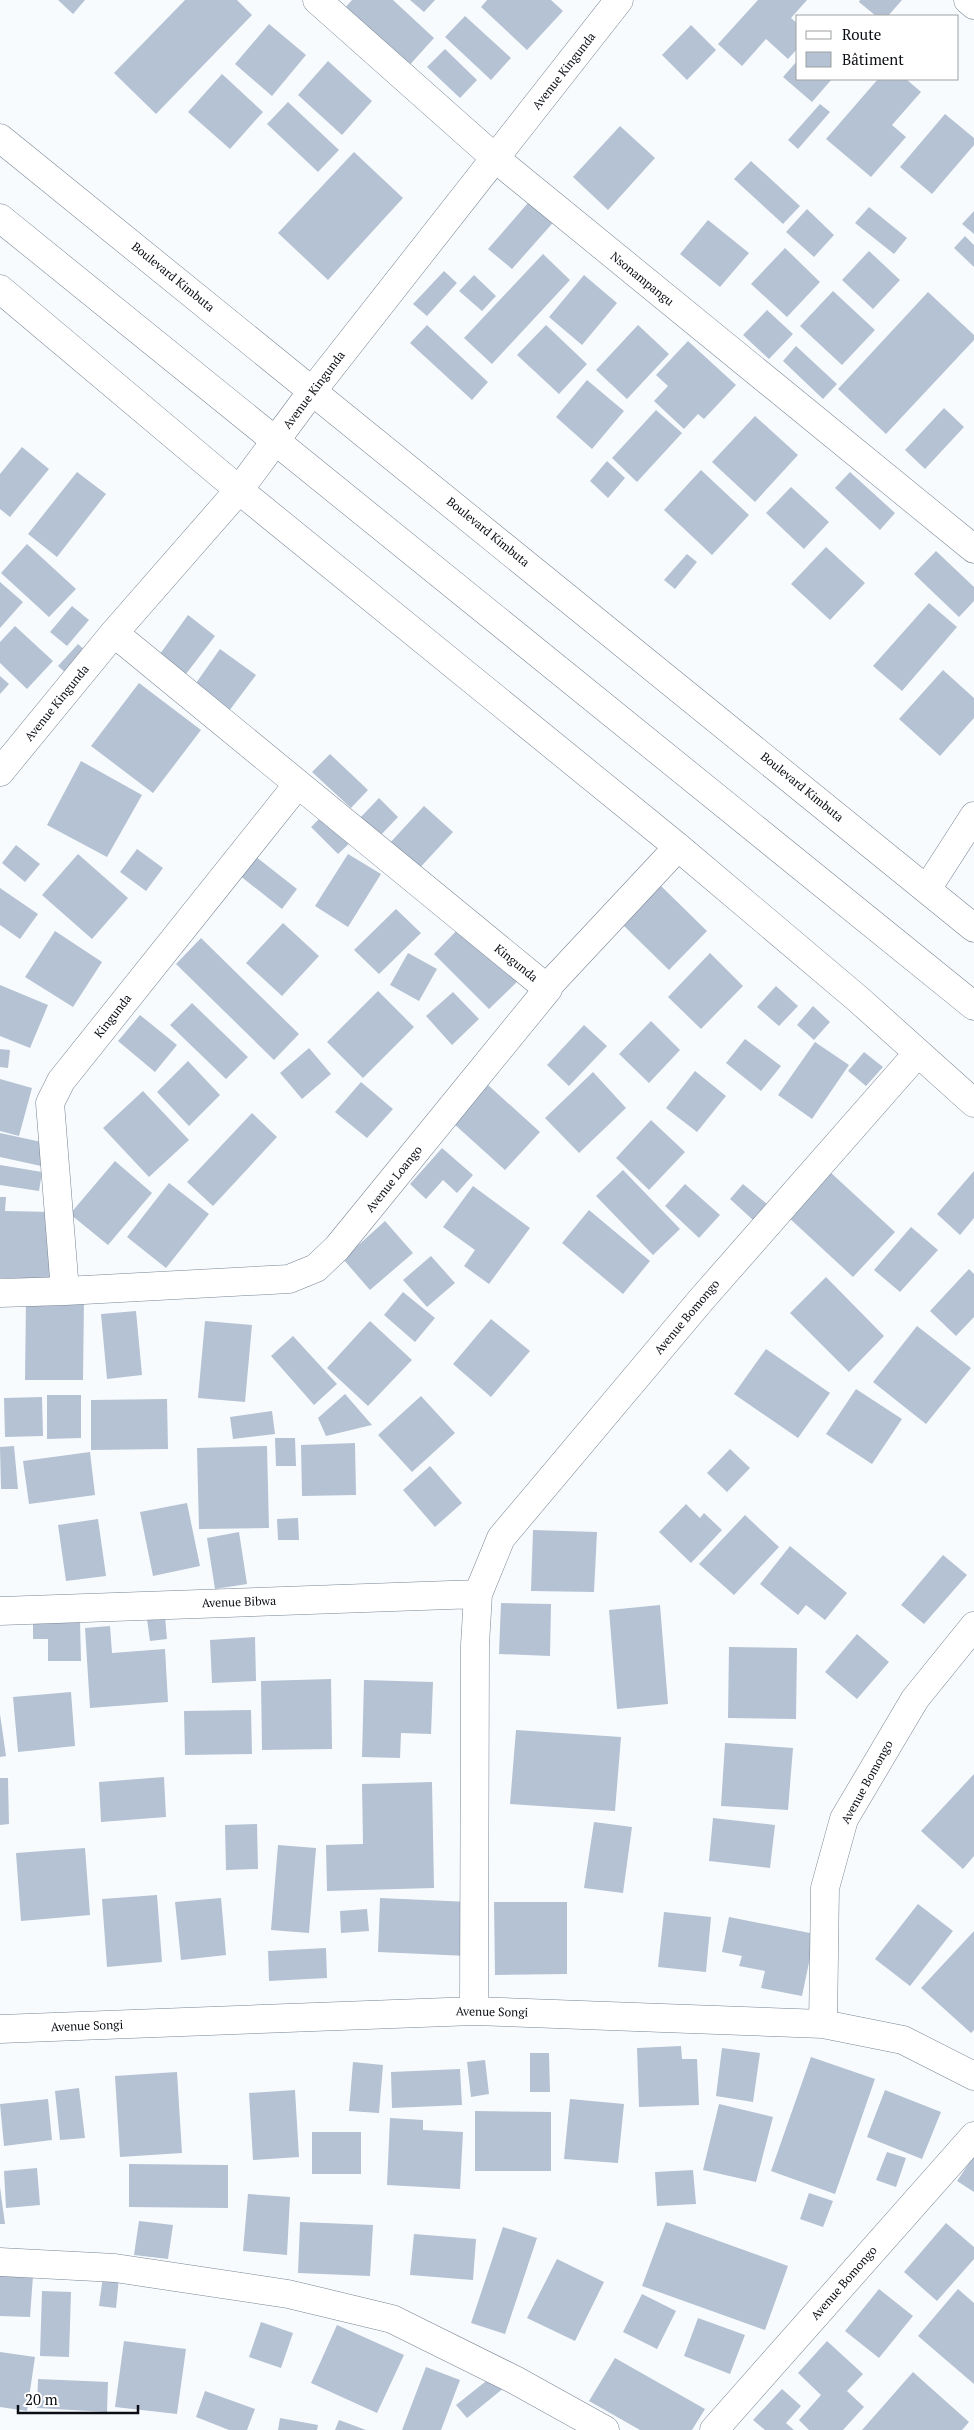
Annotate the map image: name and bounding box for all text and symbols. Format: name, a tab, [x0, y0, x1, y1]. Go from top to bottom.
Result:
legend	[796, 15, 959, 80]
text: Route	[842, 24, 881, 44]
street label: Avenue Kingunda	[529, 29, 598, 112]
text: Bâtiment	[842, 49, 904, 69]
street label: Boulevard Kimbuta	[129, 239, 218, 315]
street label: Nsonampangu	[608, 248, 677, 309]
street label: Avenue Kingunda	[279, 348, 348, 432]
street label: Boulevard Kimbuta	[444, 494, 533, 570]
street label: Avenue Kingunda	[21, 662, 92, 744]
street label: Boulevard Kimbuta	[758, 749, 847, 825]
street label: Kingunda	[492, 941, 541, 985]
street label: Kingunda	[91, 991, 134, 1041]
street label: Avenue Loango	[362, 1142, 425, 1215]
street label: Avenue Bomongo	[651, 1276, 723, 1357]
street label: Avenue Bibwa	[202, 1593, 276, 1610]
street label: Avenue Bomongo	[837, 1737, 896, 1826]
street label: Avenue Songi	[456, 2003, 529, 2020]
street label: Avenue Songi	[51, 2017, 124, 2034]
street label: Avenue Bomongo	[807, 2242, 880, 2323]
scale bar	[18, 2382, 138, 2414]
text: 20 m	[25, 2389, 58, 2409]

